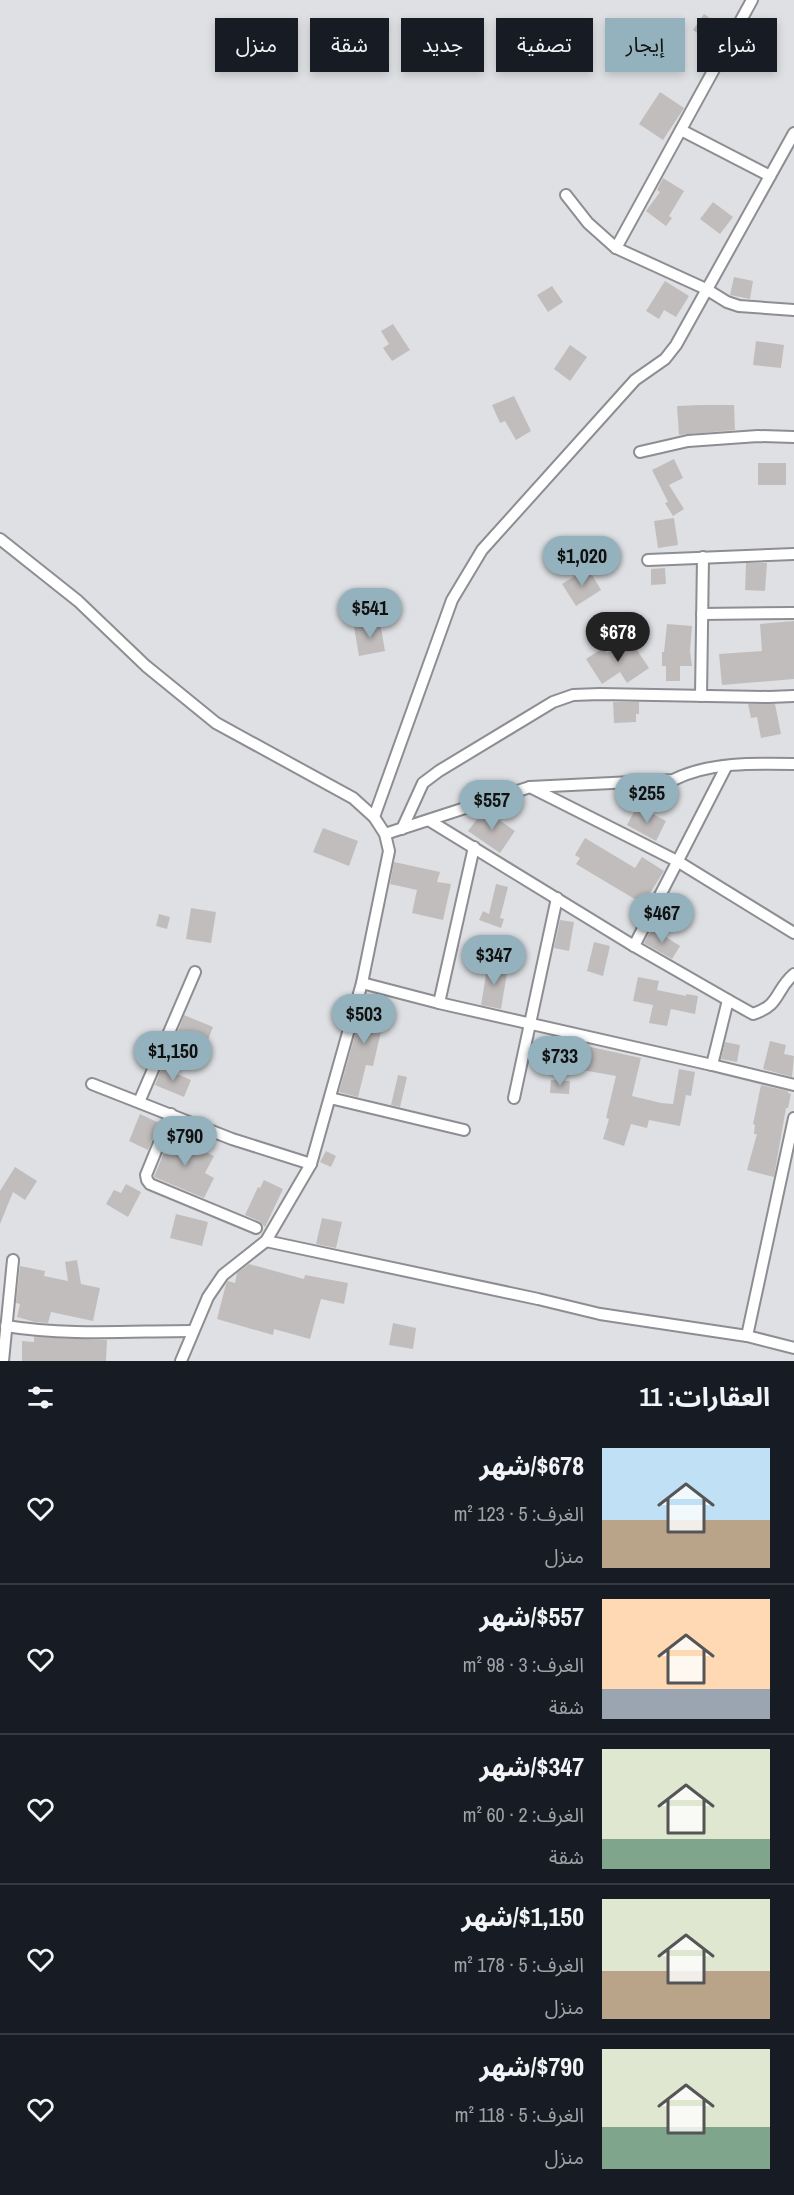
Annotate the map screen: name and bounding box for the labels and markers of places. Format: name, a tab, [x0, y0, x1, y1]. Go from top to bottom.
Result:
pin: $1,020	[533, 536, 631, 587]
pin: $541	[334, 588, 406, 639]
pin: $678	[582, 612, 654, 663]
pin: $255	[611, 773, 683, 824]
pin: $557	[456, 780, 528, 831]
pin: $467	[626, 893, 698, 944]
pin: $347	[458, 935, 530, 986]
pin: $503	[328, 994, 400, 1045]
pin: $1,150	[124, 1031, 222, 1082]
pin: $733	[524, 1036, 596, 1087]
pin: $790	[149, 1116, 221, 1167]

